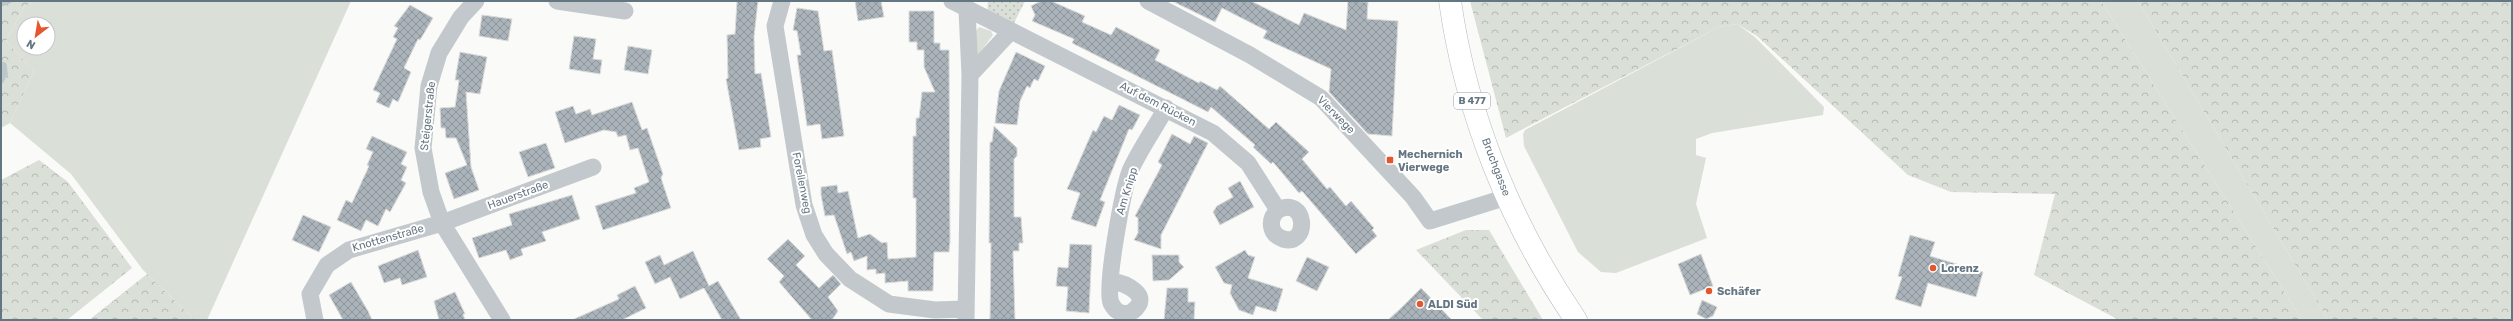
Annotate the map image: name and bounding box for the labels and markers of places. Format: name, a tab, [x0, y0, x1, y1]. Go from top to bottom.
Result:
place label: Mechernich Vierwege	[1398, 148, 1463, 174]
marker: Mechernich Vierwege	[1385, 155, 1395, 165]
place label: Lorenz	[1941, 262, 1979, 275]
marker: Lorenz	[1928, 263, 1938, 273]
place label: Schäfer	[1717, 285, 1761, 298]
marker: Schäfer	[1704, 286, 1714, 296]
place label: ALDI Süd	[1428, 298, 1478, 311]
marker: ALDI Süd	[1415, 299, 1425, 309]

